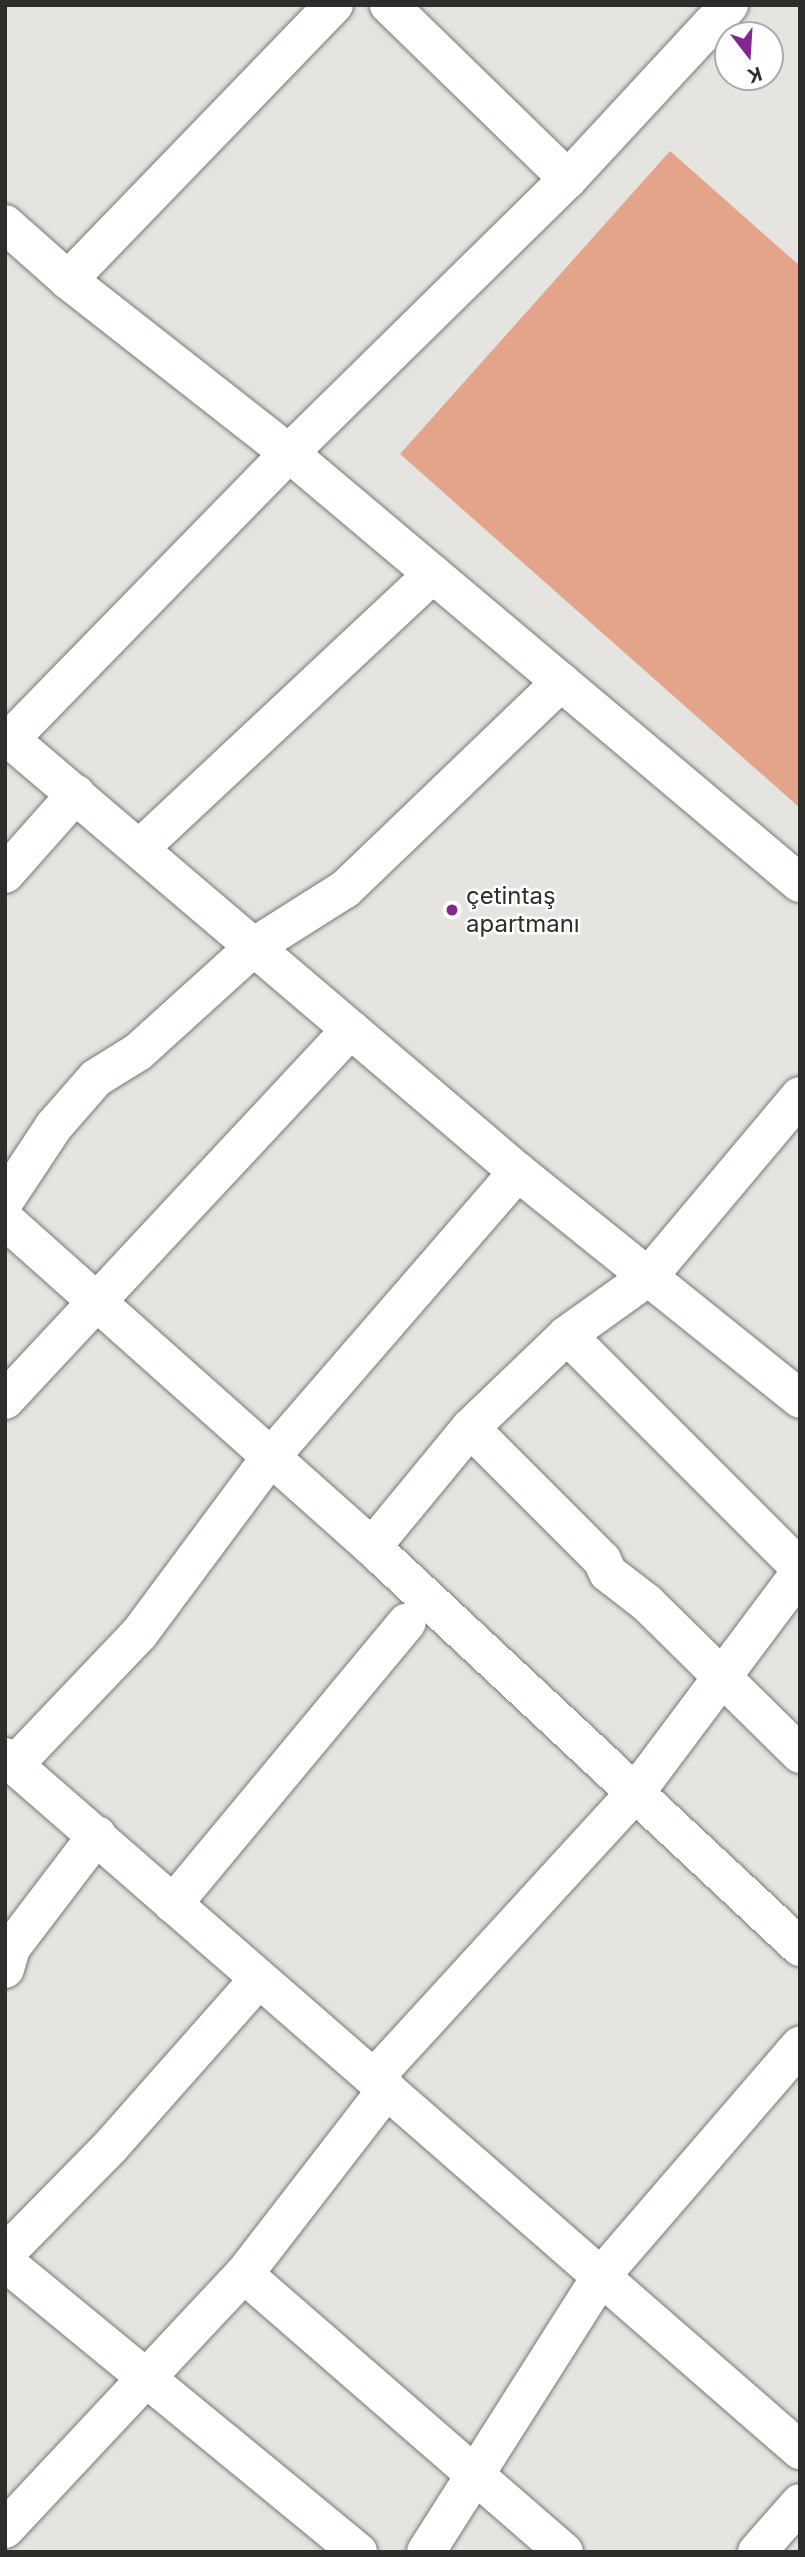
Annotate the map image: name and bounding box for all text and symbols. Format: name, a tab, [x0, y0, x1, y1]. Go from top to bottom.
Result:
north arrow	[714, 21, 784, 91]
text: K	[745, 62, 765, 88]
place label: çetintaş apartmanı	[466, 882, 580, 938]
marker: çetintaş apartmanı	[444, 902, 460, 918]

